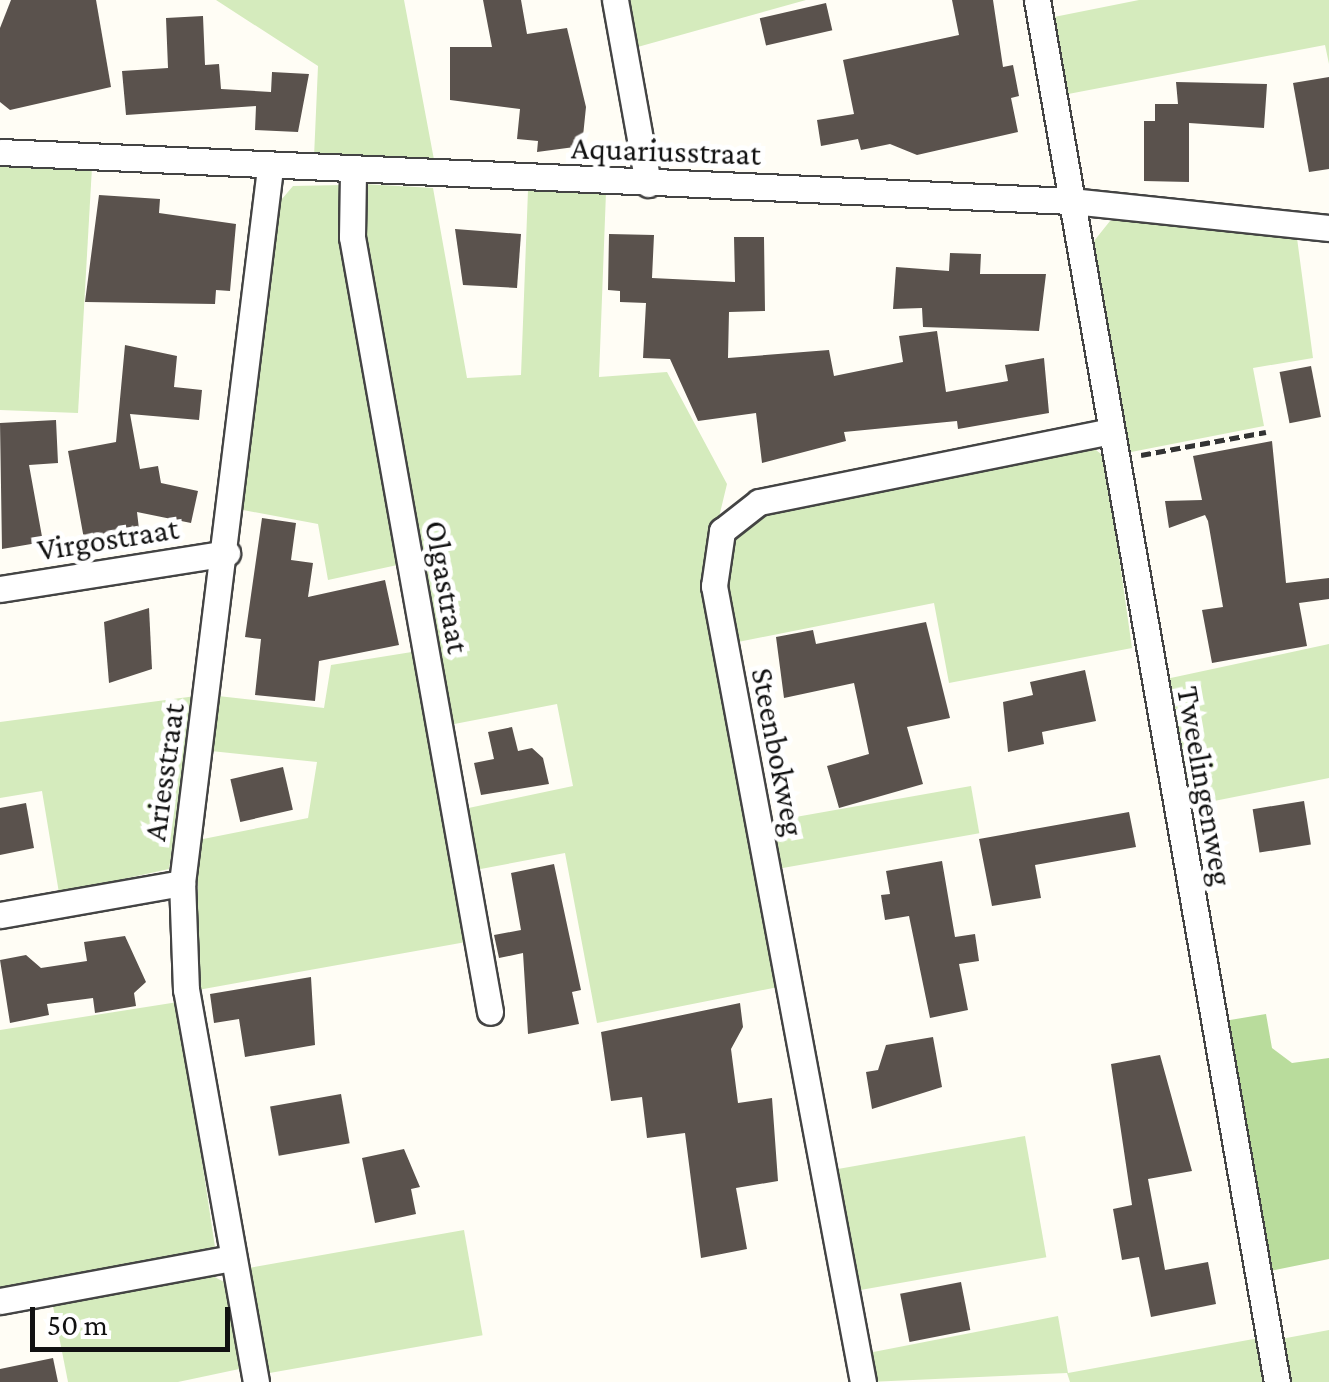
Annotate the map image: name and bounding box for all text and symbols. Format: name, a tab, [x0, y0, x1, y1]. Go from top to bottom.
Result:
street label: Aquariusstraat	[571, 129, 761, 173]
street label: Virgostraat	[35, 509, 181, 569]
street label: Olgastraat	[416, 518, 478, 656]
street label: Steenbokweg	[743, 665, 813, 839]
street label: Tweelingenweg	[1169, 683, 1241, 889]
street label: Ariesstraat	[135, 701, 193, 843]
scale bar	[35, 1287, 235, 1349]
text: 50 m	[47, 1308, 108, 1341]

